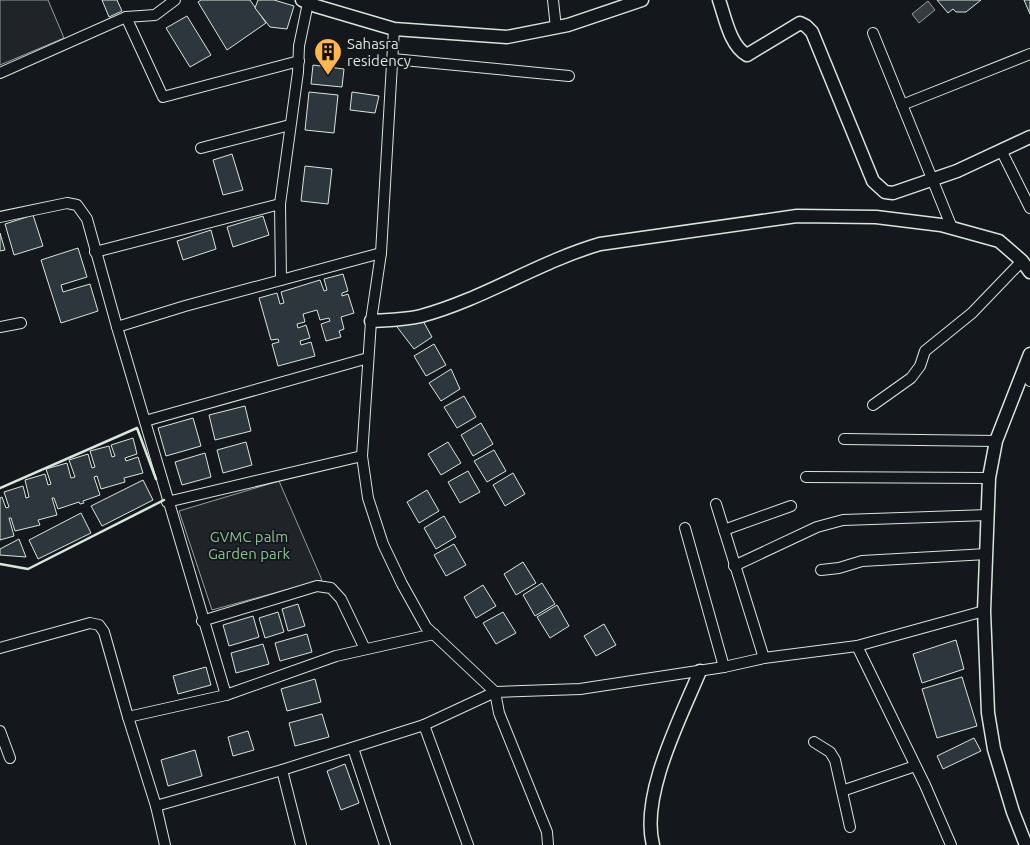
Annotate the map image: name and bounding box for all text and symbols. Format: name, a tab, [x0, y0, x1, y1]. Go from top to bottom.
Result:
place label: Sahasra residency	[347, 35, 411, 69]
building icon: Sahasra residency	[313, 37, 343, 76]
park label: GVMC palm Garden park	[208, 528, 290, 562]

